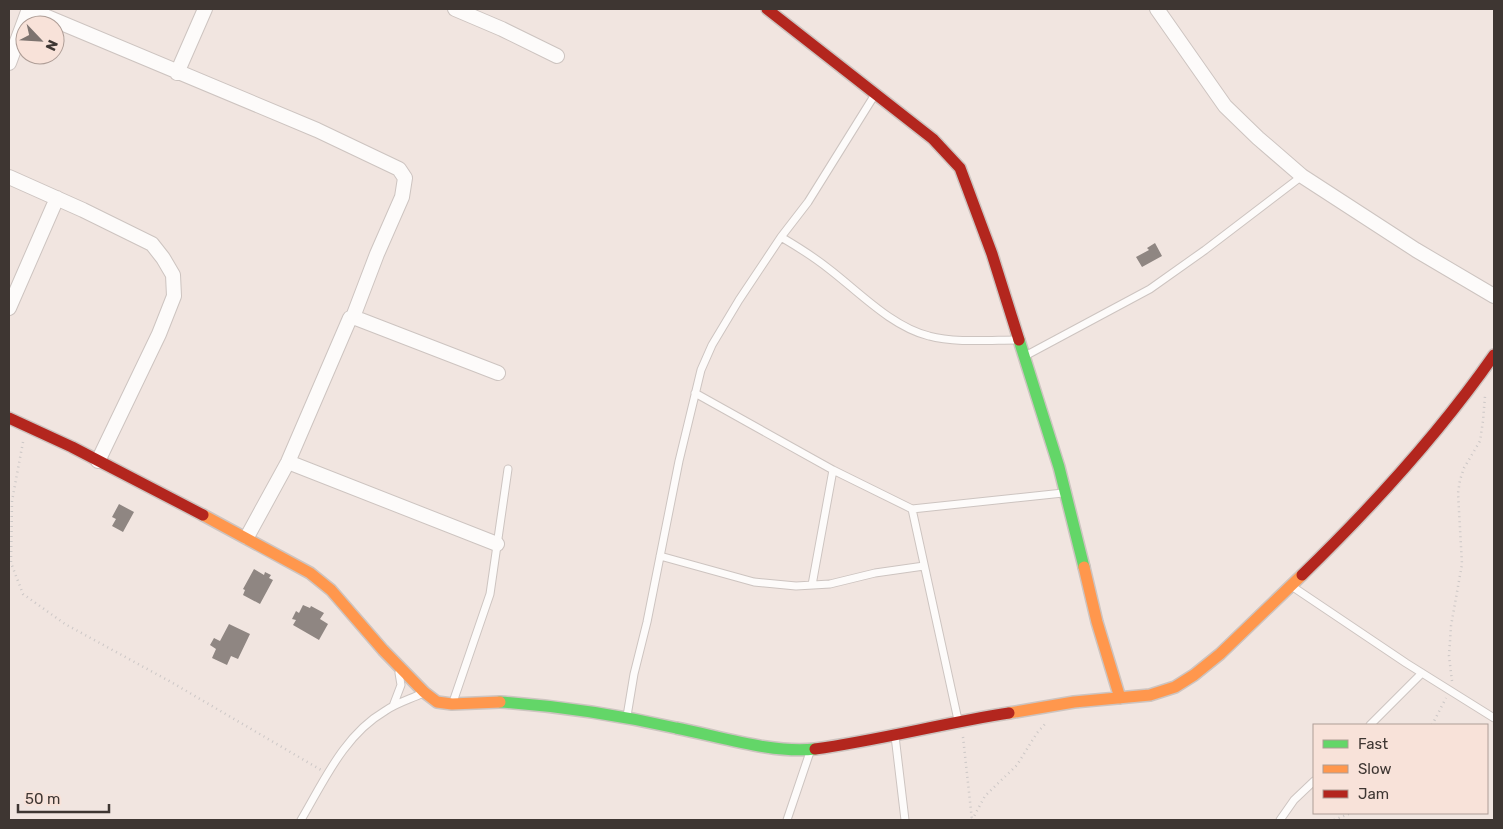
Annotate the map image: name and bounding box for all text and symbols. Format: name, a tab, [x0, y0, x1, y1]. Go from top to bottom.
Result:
north arrow	[15, 15, 65, 65]
text: N	[41, 37, 61, 53]
legend	[1313, 724, 1488, 814]
text: Fast	[1358, 735, 1388, 753]
text: Slow	[1358, 760, 1391, 778]
scale bar	[18, 782, 109, 814]
text: Jam	[1358, 785, 1389, 803]
text: 50 m	[25, 790, 60, 808]

